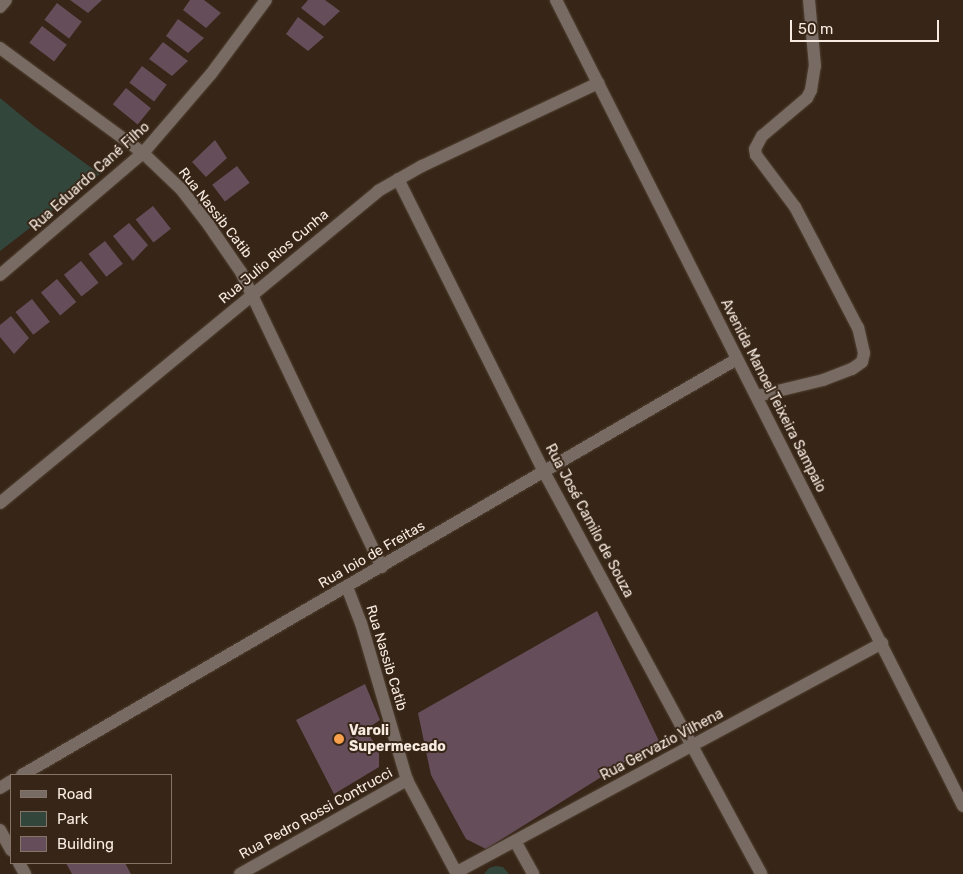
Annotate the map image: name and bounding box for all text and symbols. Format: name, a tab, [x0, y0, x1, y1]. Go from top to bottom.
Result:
scale bar	[793, 10, 942, 42]
text: 50 m	[798, 20, 833, 38]
street label: Rua Eduardo Cané Filho	[27, 119, 153, 235]
street label: Rua Nassib Catib	[175, 165, 255, 261]
street label: Rua Julio Rios Cunha	[216, 206, 332, 308]
street label: Avenida Manoel Teixeira Sampaio	[717, 296, 829, 496]
street label: Rua José Camilo de Souza	[541, 441, 637, 601]
street label: Rua Ioio de Freitas	[316, 518, 428, 592]
street label: Rua Nassib Catib	[362, 603, 410, 713]
street label: Rua Gervazio Vilhena	[598, 705, 726, 785]
place label: Varoli Supermecado	[349, 723, 446, 756]
marker: Varoli Supermecado	[333, 733, 345, 745]
street label: Rua Pedro Rossi Contrucci	[236, 765, 396, 863]
legend	[10, 774, 172, 864]
text: Road	[57, 785, 93, 803]
text: Park	[57, 810, 88, 828]
text: Building	[57, 835, 114, 853]

